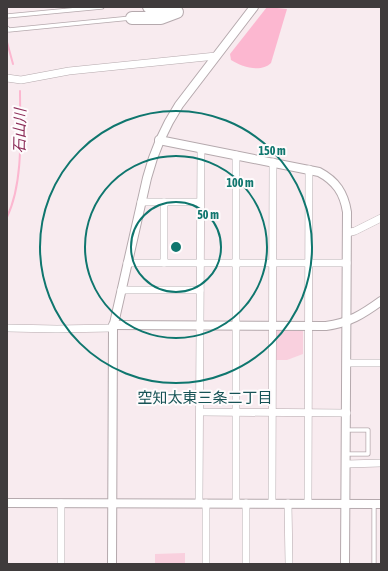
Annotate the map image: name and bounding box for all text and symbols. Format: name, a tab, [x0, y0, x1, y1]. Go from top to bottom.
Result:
water label: 石山川	[11, 106, 28, 154]
text: 150 m	[258, 144, 286, 158]
text: 100 m	[226, 176, 254, 190]
text: 50 m	[197, 208, 219, 222]
centre of rings	[169, 240, 183, 254]
district label: 空知太東三条二丁目	[137, 389, 273, 406]

